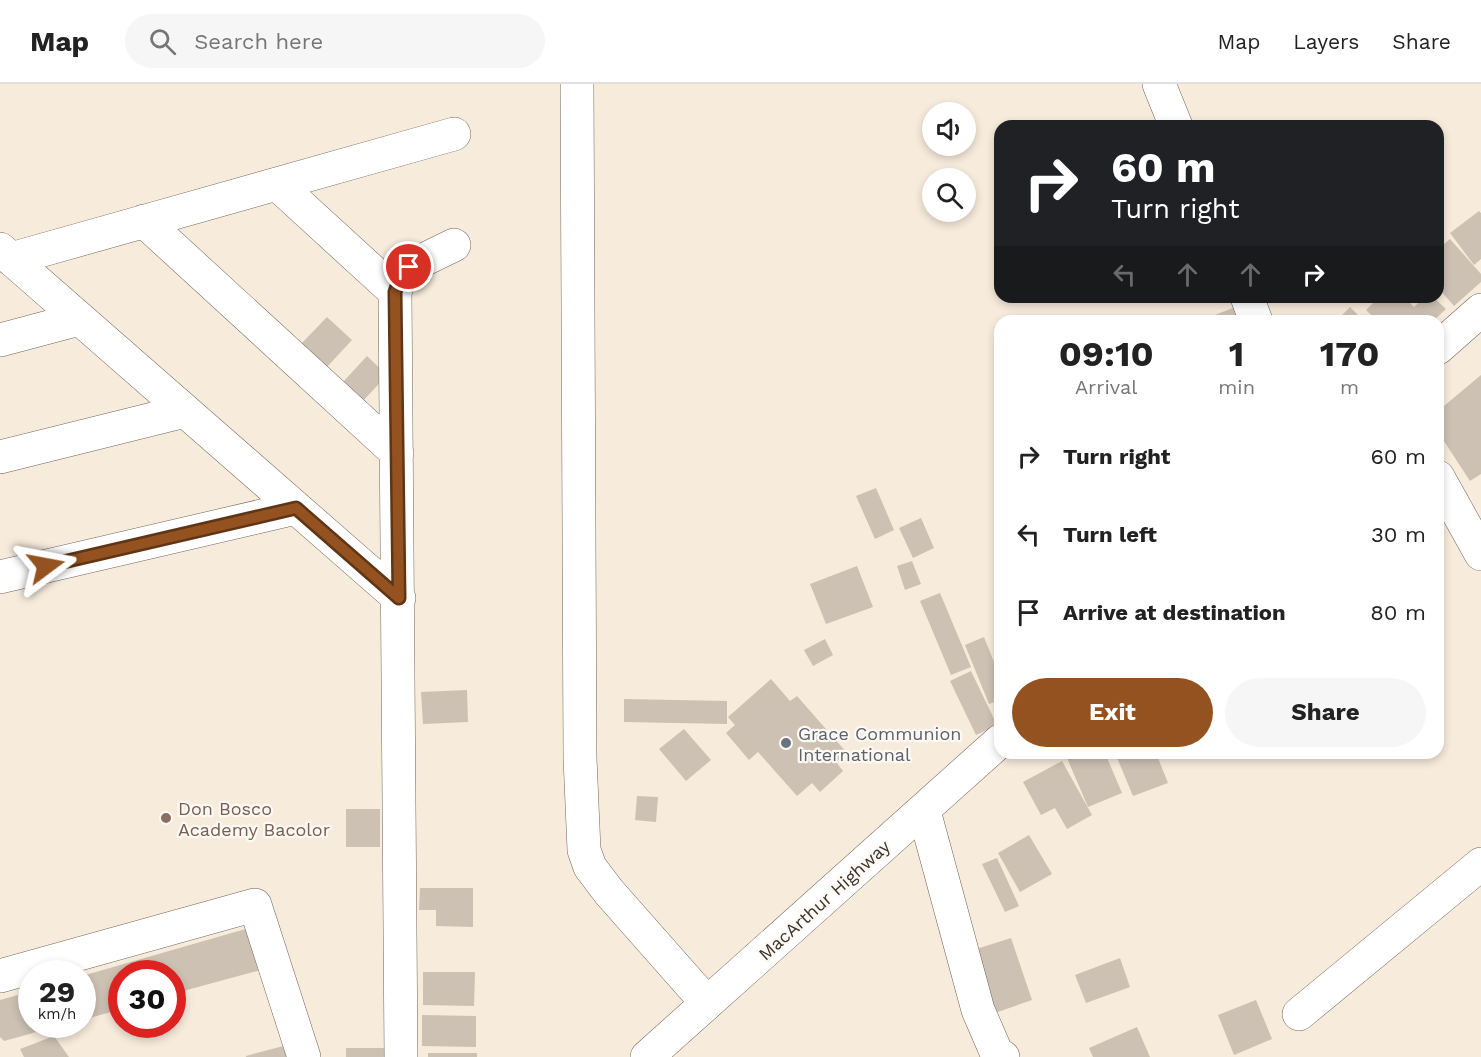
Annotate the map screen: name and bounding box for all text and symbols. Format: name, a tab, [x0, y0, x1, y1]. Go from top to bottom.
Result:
search box	[125, 14, 545, 68]
text: Map	[30, 25, 89, 58]
icon: search	[146, 25, 179, 58]
text: Search here	[194, 29, 323, 54]
text: Map	[1217, 29, 1260, 54]
text: Layers	[1293, 29, 1359, 54]
text: Share	[1392, 29, 1451, 54]
map controls	[922, 102, 976, 222]
button: sound	[922, 102, 976, 156]
text: 60 m	[1111, 143, 1215, 192]
icon: right	[1012, 144, 1090, 222]
button: search	[922, 168, 976, 222]
text: Turn right	[1111, 193, 1240, 225]
pin	[383, 241, 434, 292]
icon: arrive	[392, 250, 425, 283]
icon: left	[1108, 258, 1141, 291]
icon: ahead	[1171, 258, 1204, 291]
icon: ahead	[1234, 258, 1267, 291]
icon: right	[1297, 258, 1330, 291]
text: 09:10	[1059, 333, 1154, 375]
text: 1	[1229, 333, 1244, 375]
text: 170	[1320, 333, 1379, 375]
text: Arrival	[1075, 375, 1137, 399]
text: min	[1218, 375, 1255, 399]
text: m	[1340, 375, 1359, 399]
icon: right	[1012, 440, 1045, 473]
text: Turn right	[1063, 444, 1170, 469]
text: 60 m	[1370, 444, 1426, 469]
icon: left	[1012, 518, 1045, 551]
text: Turn left	[1063, 522, 1157, 547]
text: 30 m	[1371, 522, 1426, 547]
position arrow	[14, 534, 78, 598]
icon: arrive	[1012, 596, 1045, 629]
text: Arrive at destination	[1063, 600, 1286, 625]
text: 80 m	[1370, 600, 1426, 625]
button: Exit	[1012, 678, 1213, 747]
button: Share	[1225, 678, 1426, 747]
place label: Grace Communion International	[798, 723, 961, 765]
marker: Grace Communion International	[779, 736, 793, 750]
place label: Don Bosco Academy Bacolor	[178, 798, 330, 840]
marker: Don Bosco Academy Bacolor	[159, 811, 173, 825]
street label: MacArthur Highway	[754, 835, 895, 964]
speed limit sign: 30	[108, 960, 186, 1038]
text: 29	[39, 974, 75, 1009]
text: km/h	[38, 1005, 76, 1023]

